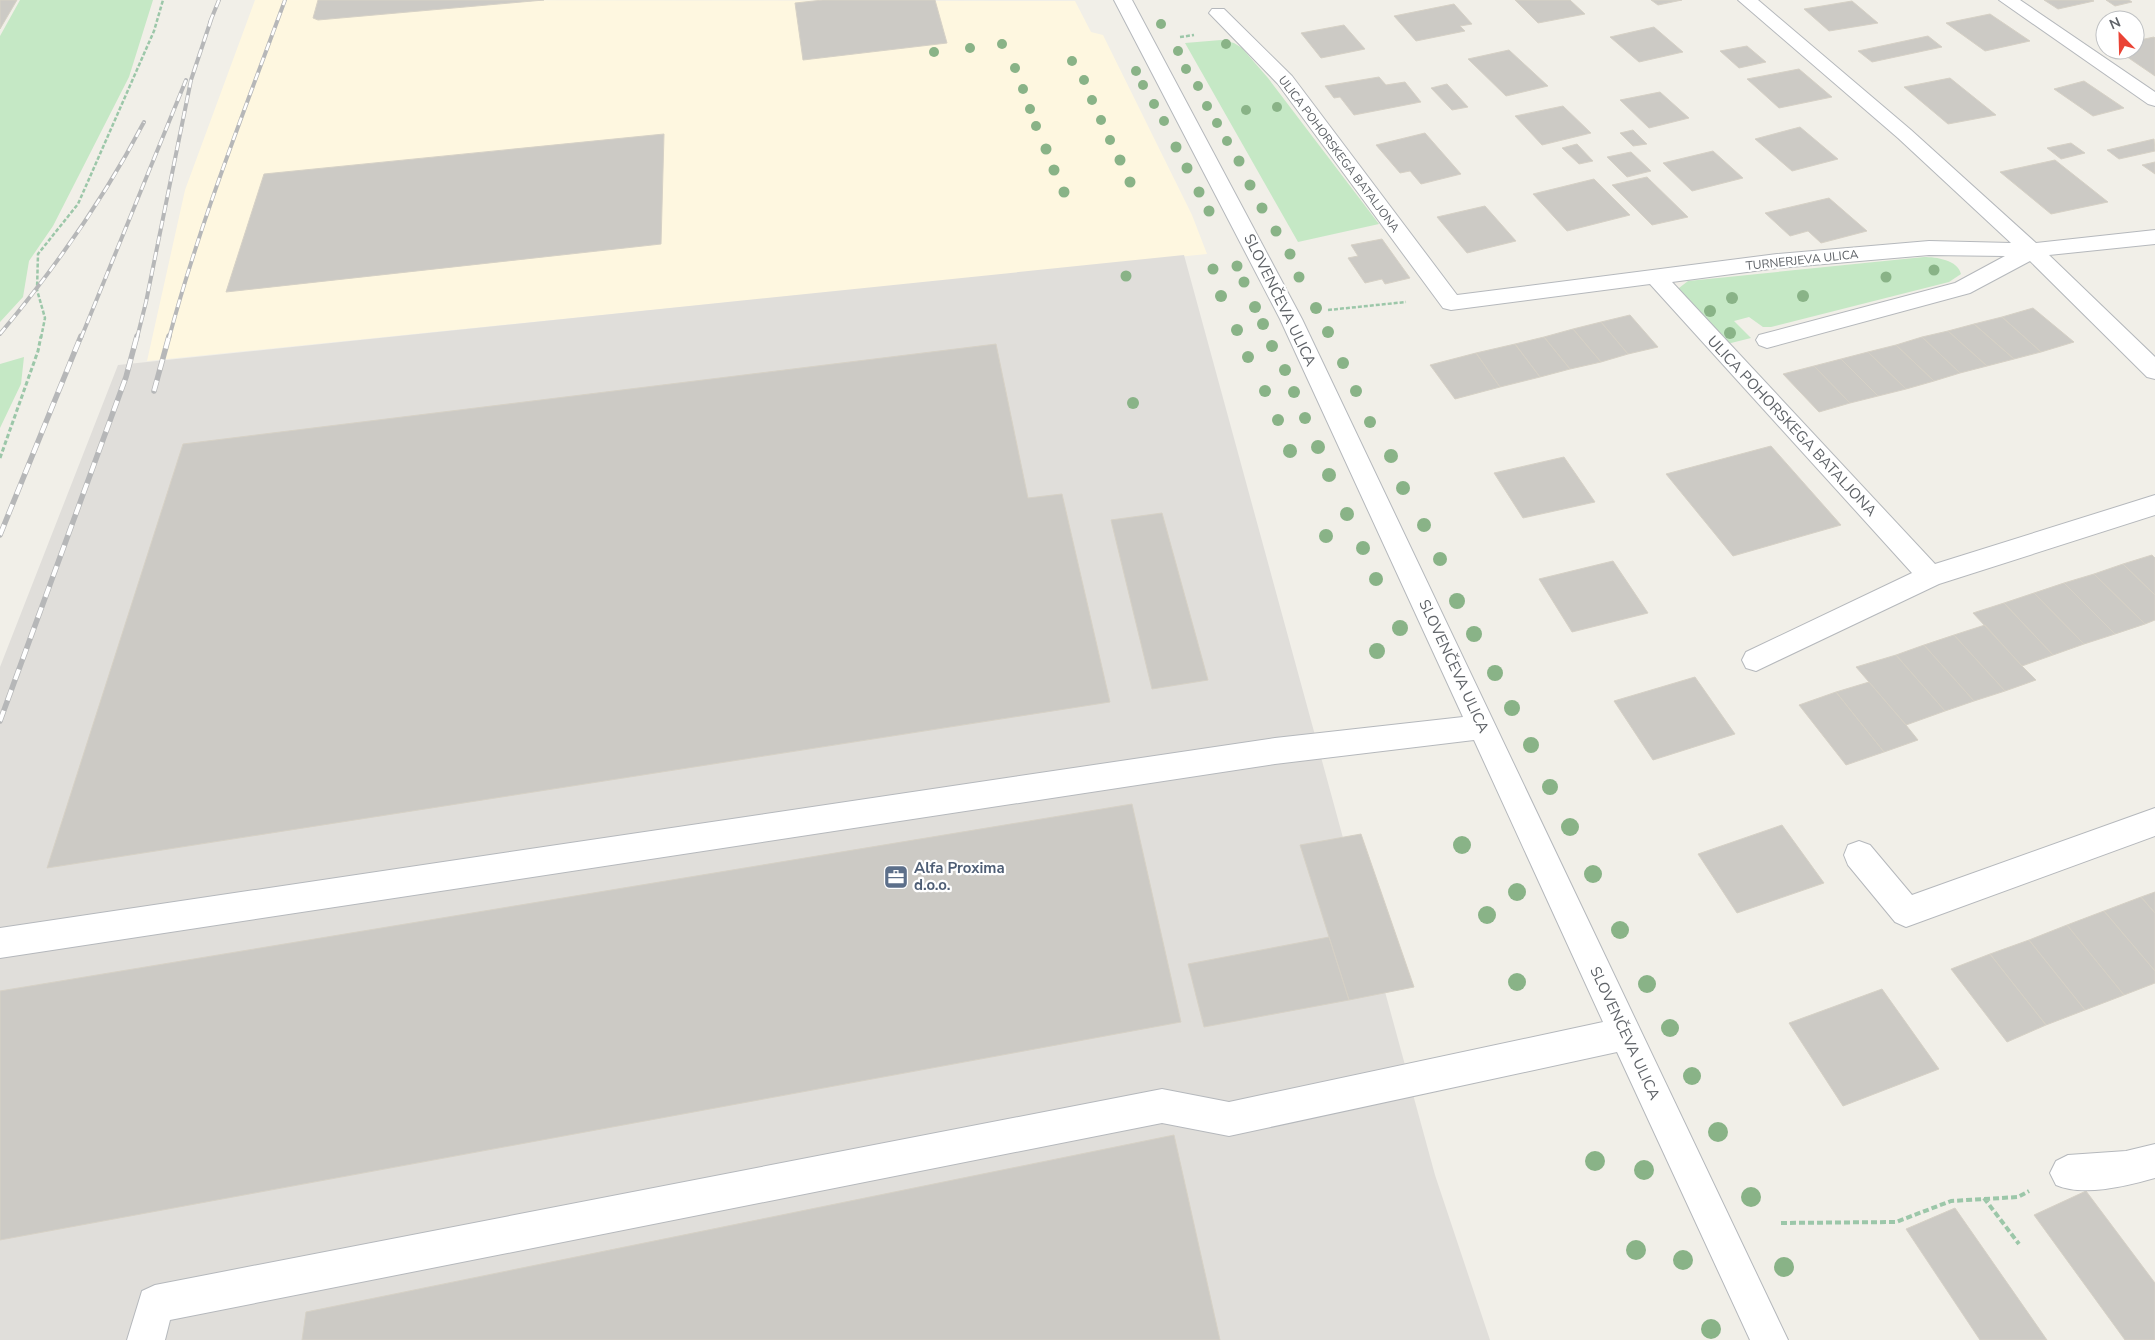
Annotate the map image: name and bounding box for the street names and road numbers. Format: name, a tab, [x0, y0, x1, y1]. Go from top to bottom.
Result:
street label: ULICA POHORSKEGA BATALJONA	[1275, 72, 1403, 236]
street label: SLOVENČEVA ULICA	[1239, 230, 1322, 370]
street label: TURNERJEVA ULICA	[1745, 246, 1859, 274]
street label: ULICA POHORSKEGA BATALJONA	[1703, 331, 1881, 521]
street label: SLOVENČEVA ULICA	[1414, 596, 1495, 736]
street label: SLOVENČEVA ULICA	[1585, 963, 1666, 1103]

